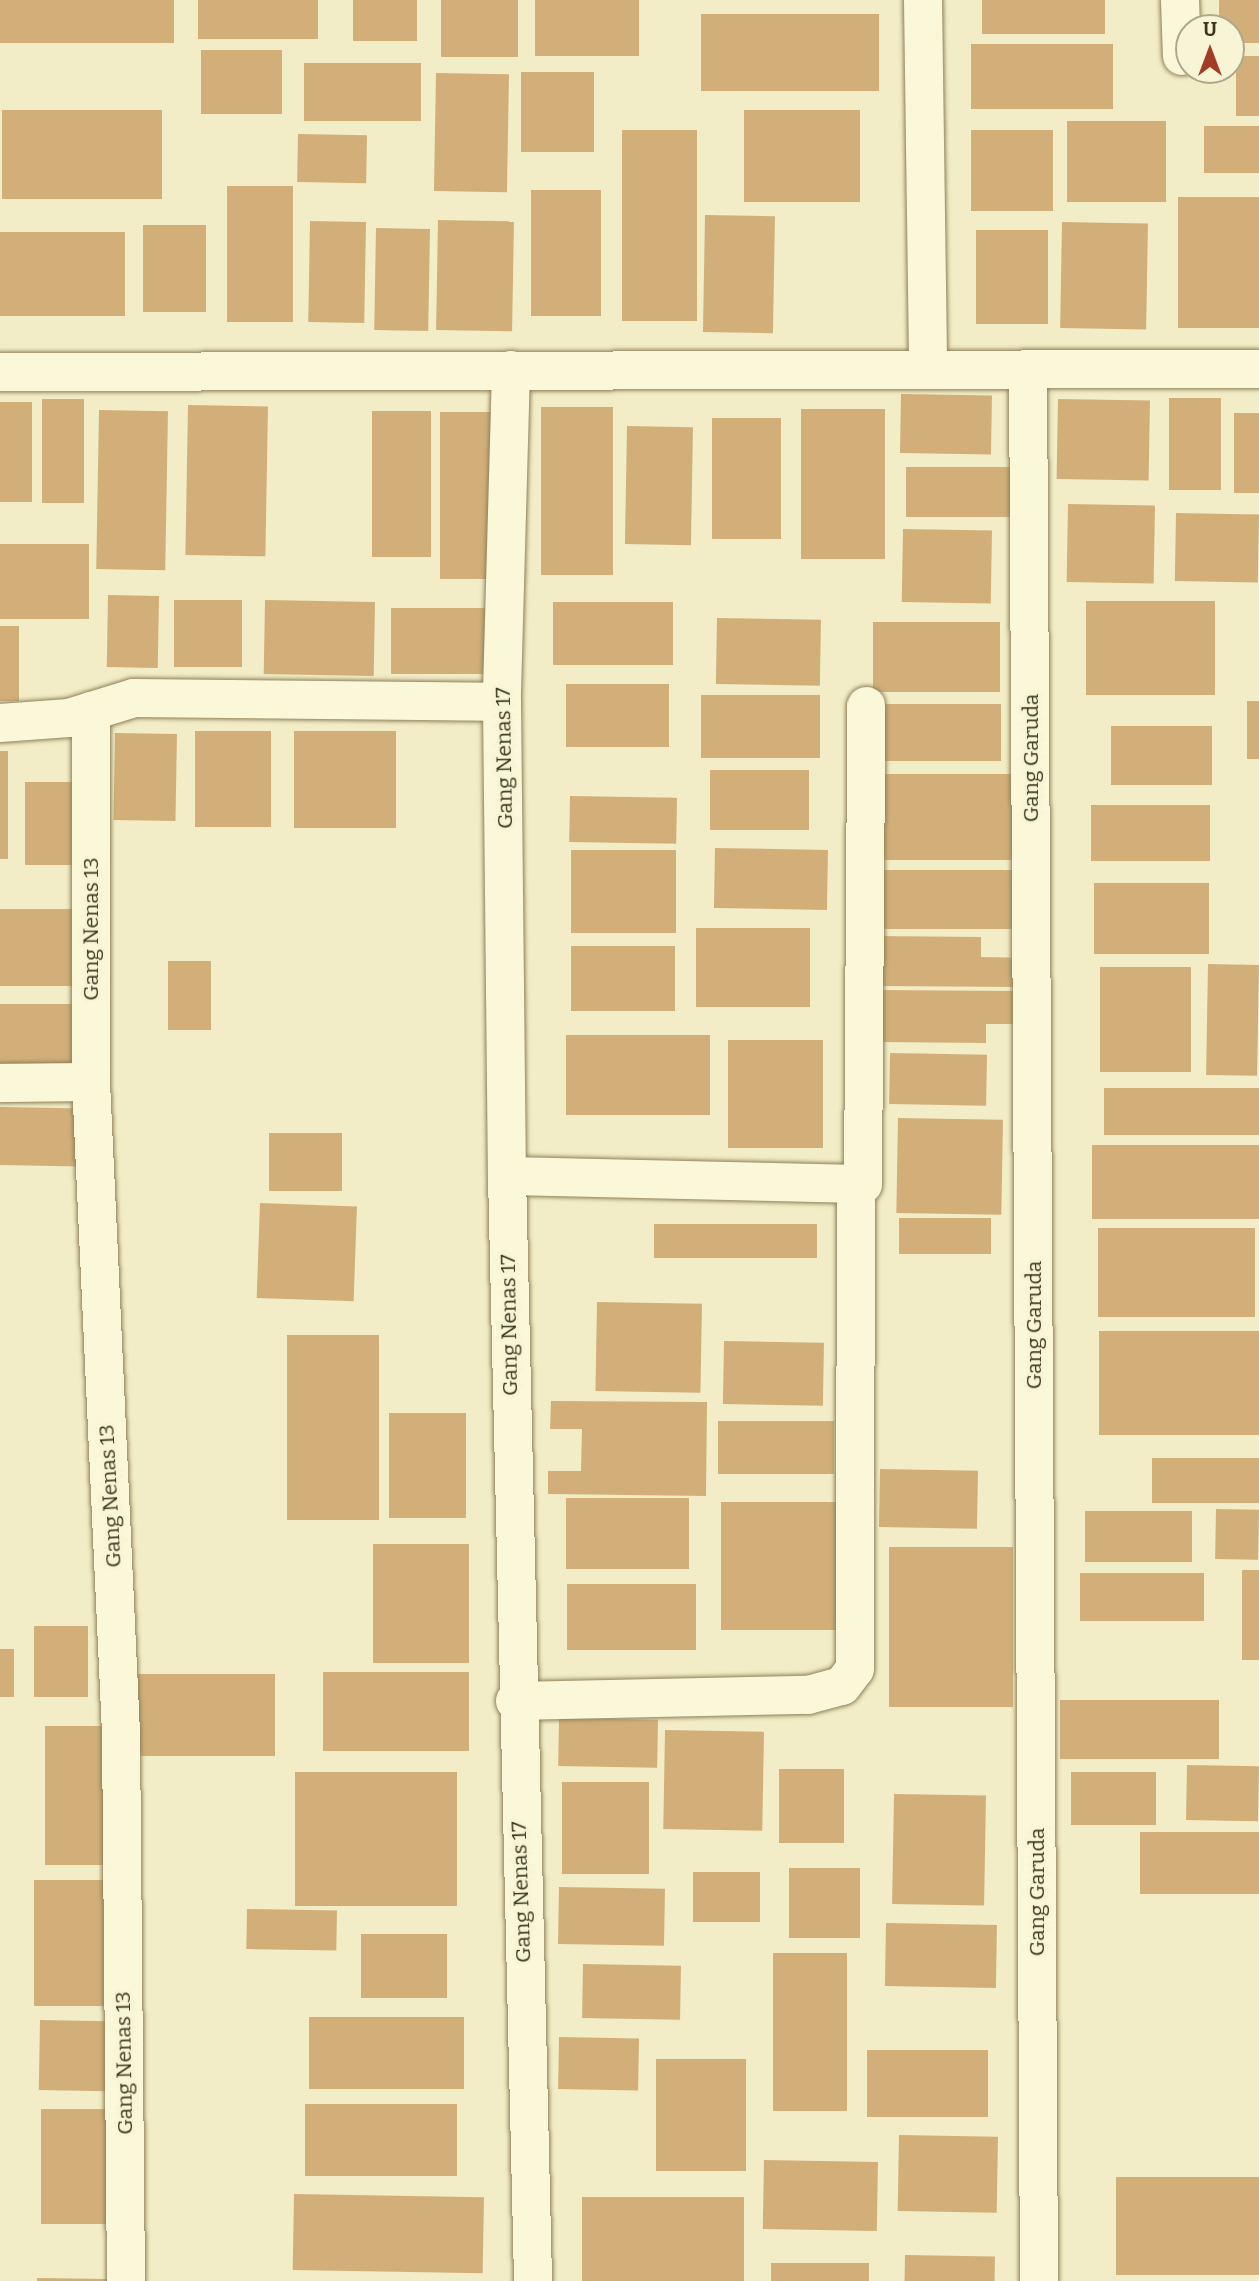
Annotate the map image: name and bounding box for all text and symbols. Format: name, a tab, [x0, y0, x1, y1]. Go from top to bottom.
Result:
north arrow	[1175, 14, 1245, 84]
text: U	[1203, 18, 1217, 41]
street label: Gang Nenas 17	[490, 687, 518, 829]
street label: Gang Garuda	[1018, 694, 1044, 822]
street label: Gang Nenas 13	[78, 857, 104, 1001]
street label: Gang Nenas 17	[495, 1254, 523, 1396]
street label: Gang Garuda	[1021, 1261, 1047, 1389]
street label: Gang Nenas 13	[94, 1424, 126, 1568]
street label: Gang Nenas 17	[506, 1821, 536, 1963]
street label: Gang Garuda	[1024, 1828, 1050, 1956]
street label: Gang Nenas 13	[110, 1991, 138, 2135]

